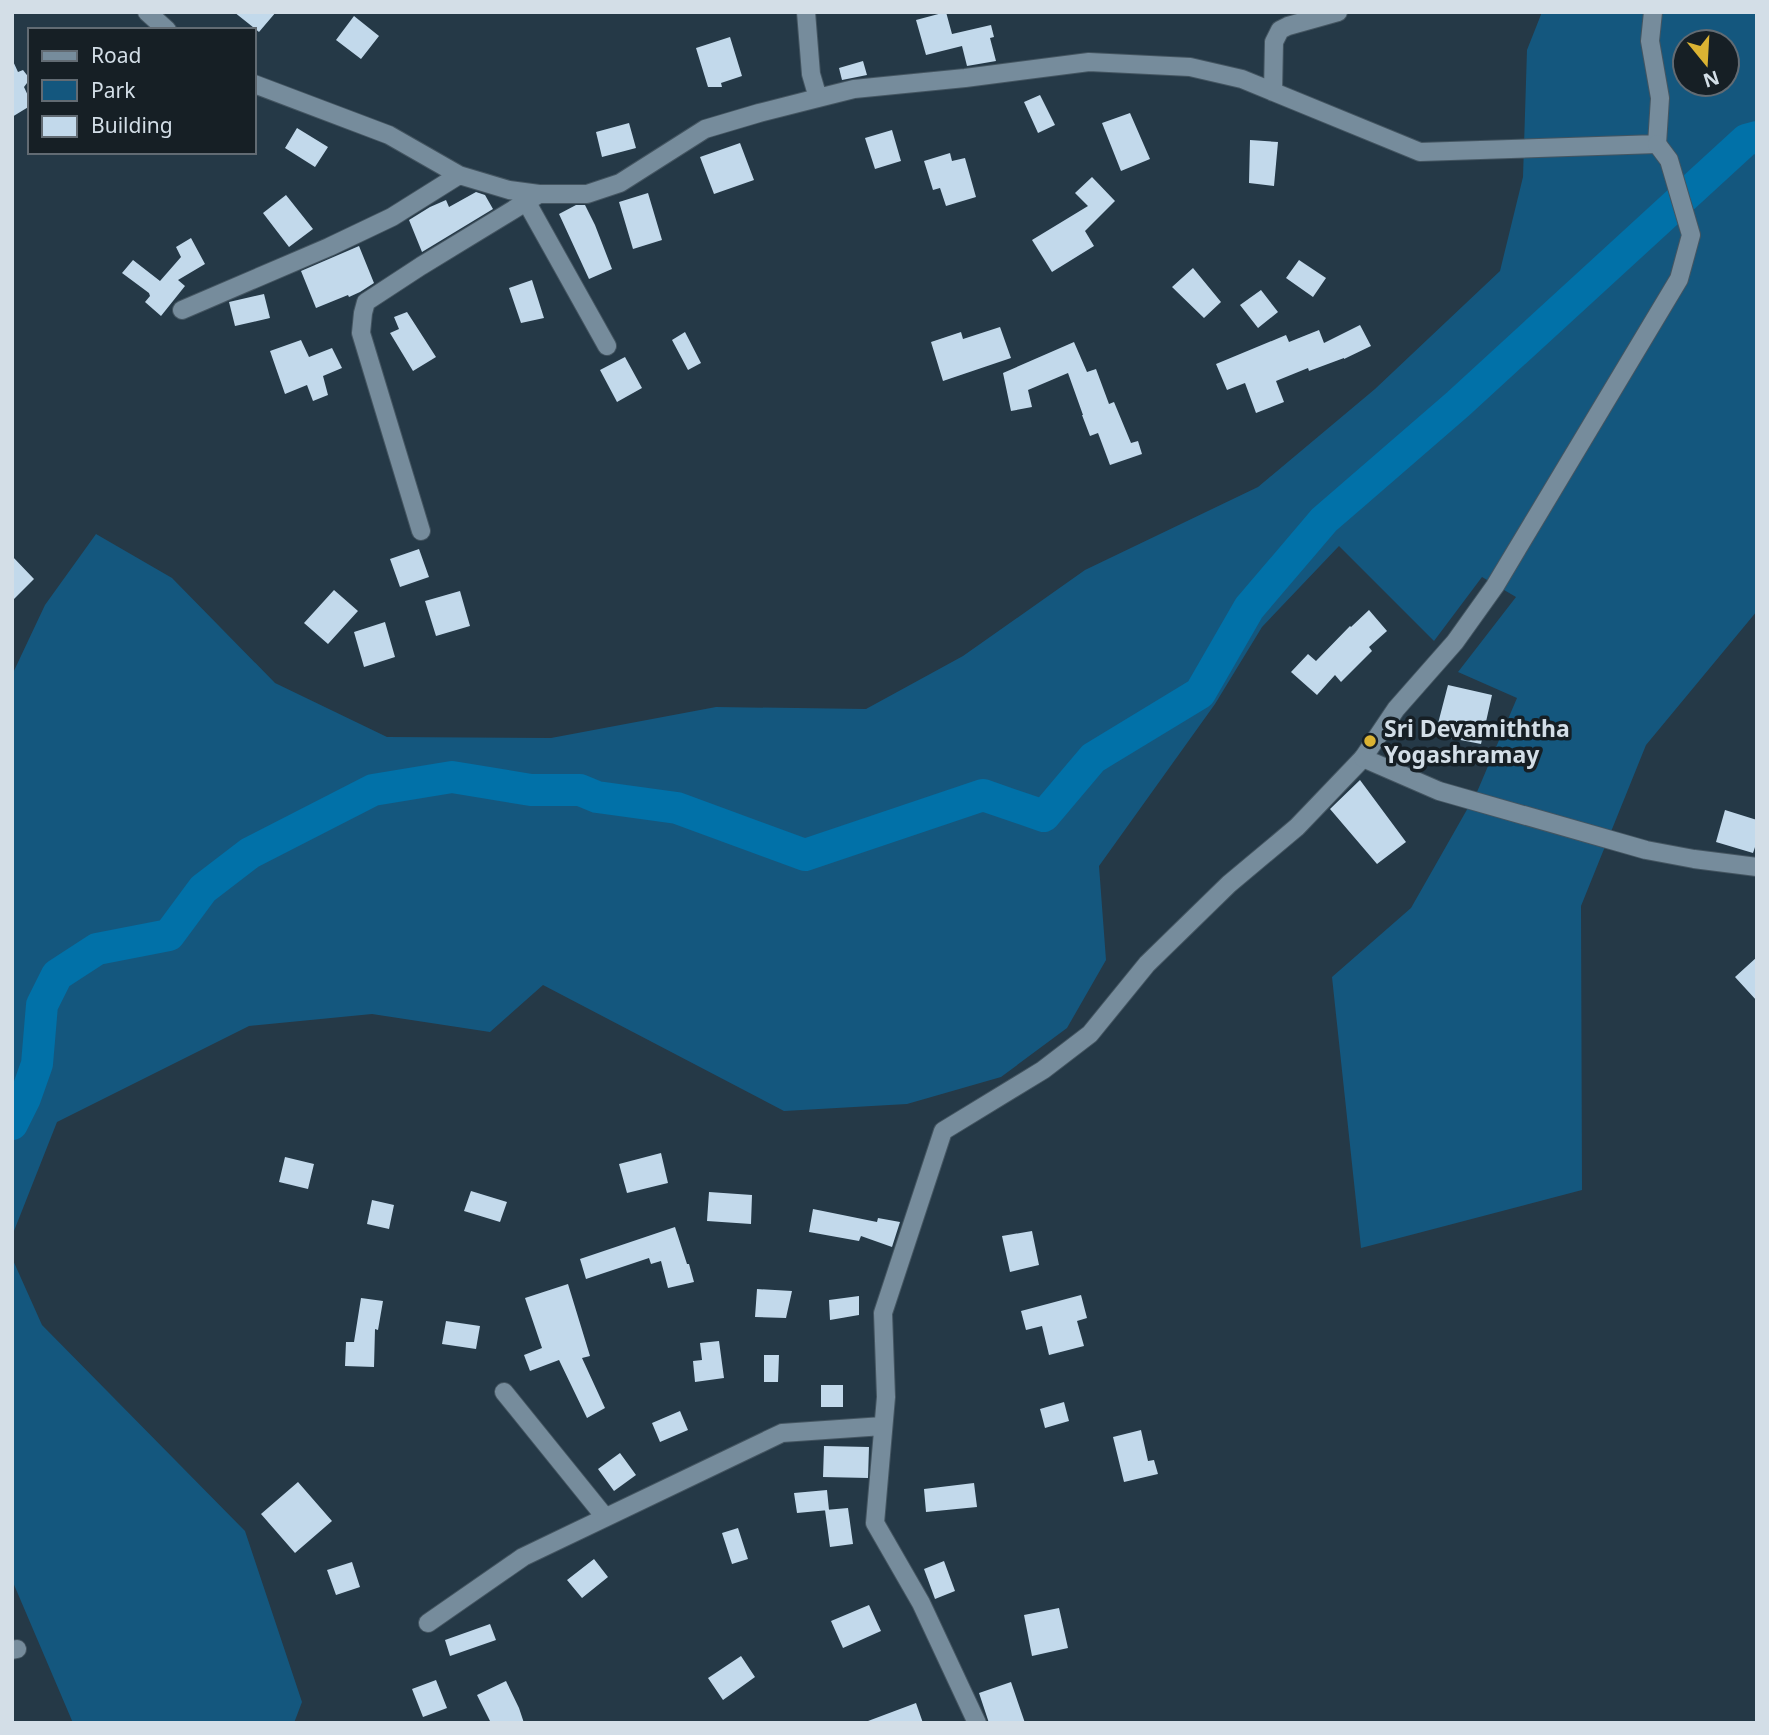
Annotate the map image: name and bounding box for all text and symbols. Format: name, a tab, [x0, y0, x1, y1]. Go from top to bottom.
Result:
legend	[28, 28, 256, 154]
north arrow	[1671, 28, 1741, 98]
text: Road	[91, 41, 141, 69]
text: N	[1700, 64, 1723, 94]
text: Park	[91, 76, 136, 104]
text: Building	[91, 111, 173, 139]
place label: Sri Devamiththa Yogashramay	[1384, 712, 1570, 770]
marker: Sri Devamiththa Yogashramay	[1362, 733, 1378, 749]

